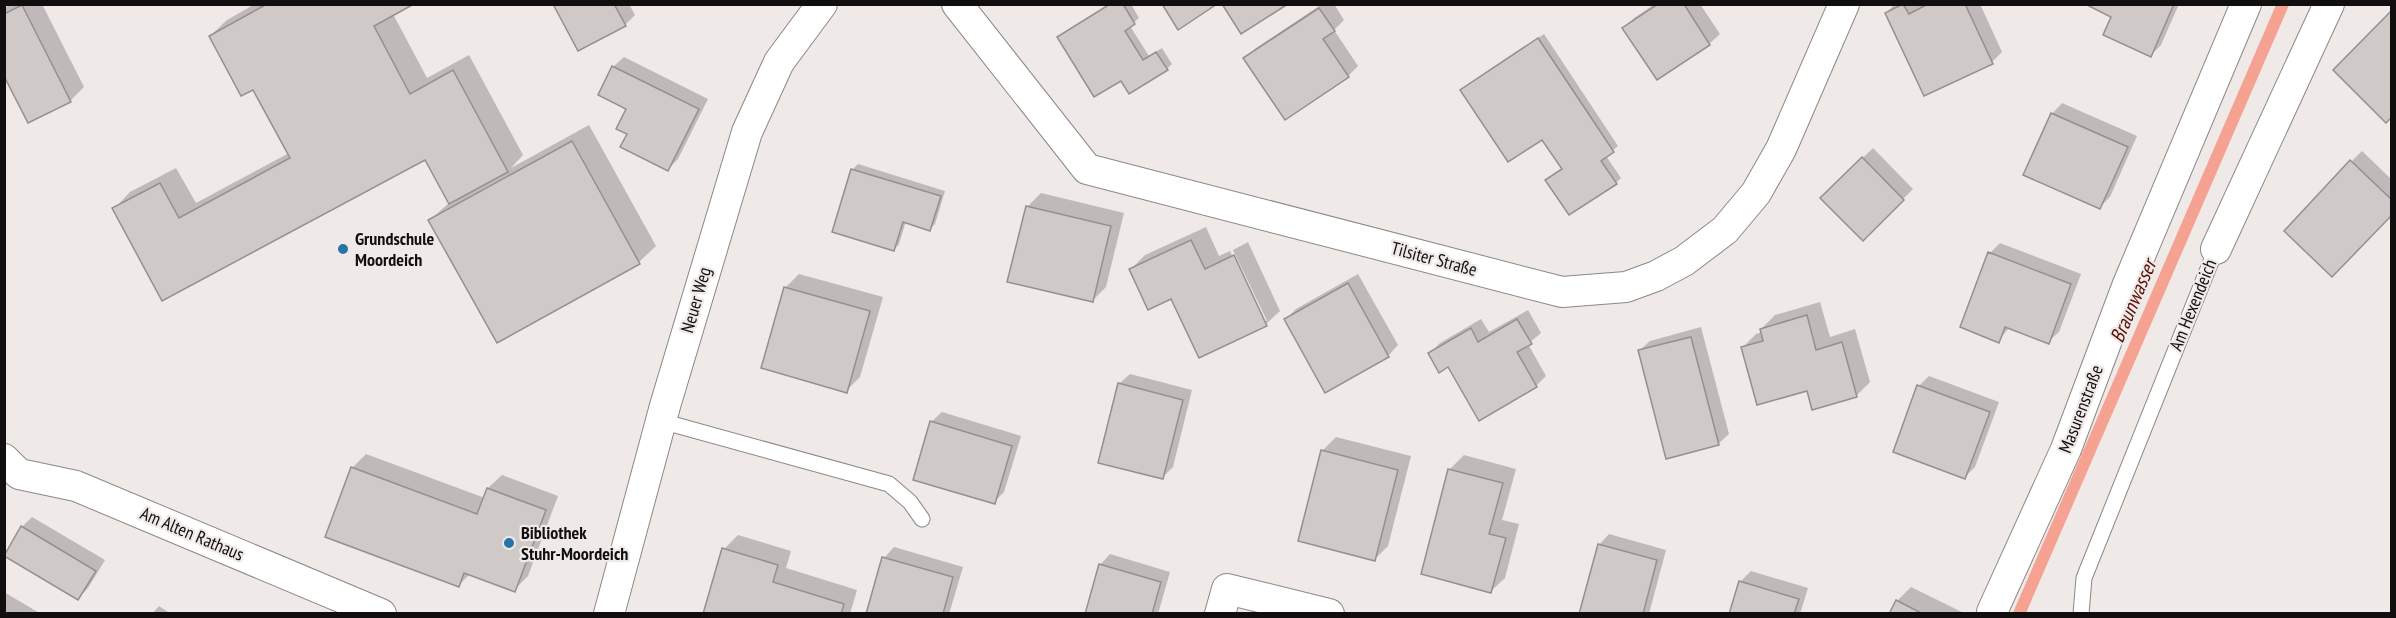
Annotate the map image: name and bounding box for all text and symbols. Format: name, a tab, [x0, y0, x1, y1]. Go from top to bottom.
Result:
place label: Grundschule Moordeich	[355, 227, 435, 271]
street label: Tilsiter Straße	[1389, 236, 1480, 281]
marker: Grundschule Moordeich	[336, 242, 350, 256]
water label: Braunwasser	[2104, 253, 2163, 346]
street label: Am Hexendeich	[2164, 256, 2221, 354]
street label: Neuer Weg	[675, 264, 716, 335]
street label: Masurenstraße	[2053, 362, 2108, 456]
street label: Am Alten Rathaus	[137, 501, 247, 566]
place label: Bibliothek Stuhr-Moordeich	[521, 521, 628, 565]
marker: Bibliothek Stuhr-Moordeich	[502, 536, 516, 550]

